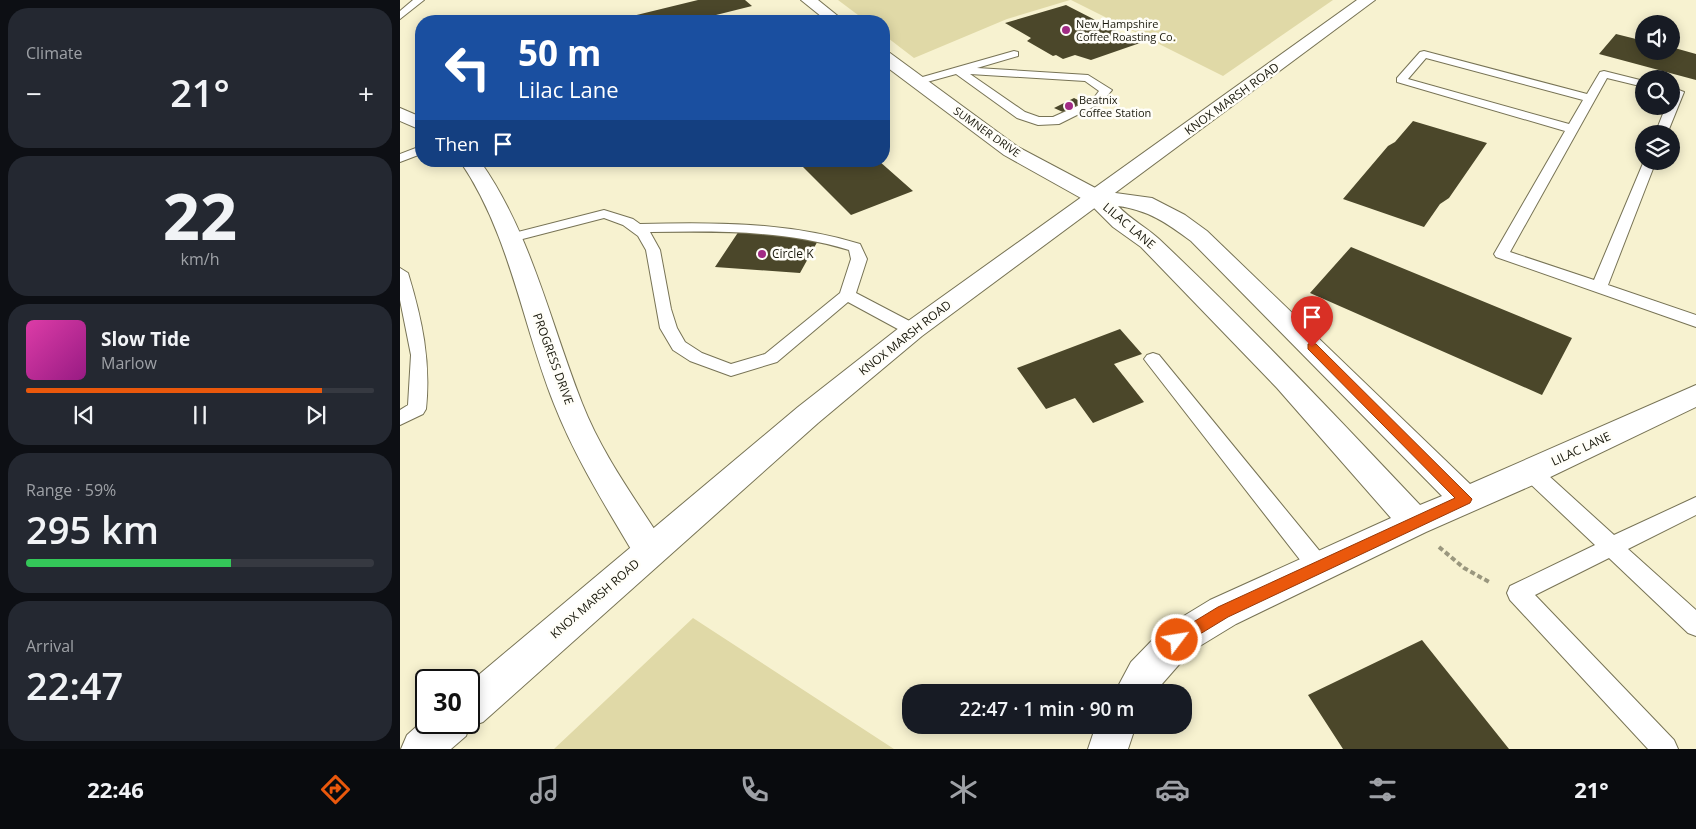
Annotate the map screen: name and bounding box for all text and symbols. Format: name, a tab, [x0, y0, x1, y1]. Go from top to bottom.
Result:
map controls	[1635, 15, 1680, 170]
button: sound	[1635, 15, 1680, 60]
place label: New Hampshire Coffee Roasting Co.	[1076, 16, 1176, 44]
marker: New Hampshire Coffee Roasting Co.	[1060, 24, 1072, 36]
text: 50 m	[518, 29, 601, 76]
icon: left	[435, 35, 500, 100]
text: Climate	[26, 42, 83, 64]
street label: KNOX MARSH ROAD	[1181, 58, 1282, 139]
text: 21°	[170, 66, 230, 118]
button: search	[1635, 70, 1680, 115]
text: −	[26, 74, 42, 112]
text: +	[358, 74, 374, 112]
text: Lilac Lane	[518, 74, 619, 104]
place label: Beatnix Coffee Station	[1079, 92, 1151, 120]
marker: Beatnix Coffee Station	[1063, 100, 1075, 112]
street label: SUMNER DRIVE	[951, 103, 1024, 160]
button: layers	[1635, 125, 1680, 170]
icon: arrive	[489, 130, 517, 158]
text: Then	[435, 131, 479, 157]
text: 22	[163, 171, 237, 259]
street label: LILAC LANE	[1099, 199, 1159, 253]
place label: Circle K	[772, 245, 814, 262]
text: km/h	[181, 248, 219, 270]
marker: Circle K	[756, 248, 768, 260]
street label: KNOX MARSH ROAD	[855, 296, 955, 379]
pin	[1291, 296, 1333, 347]
icon: arrive	[1298, 303, 1326, 331]
street label: PROGRESS DRIVE	[529, 311, 578, 407]
text: Slow Tide	[101, 326, 190, 352]
text: Marlow	[101, 352, 157, 374]
icon: previous	[70, 401, 98, 429]
icon: pause	[186, 401, 214, 429]
icon: next	[302, 401, 330, 429]
street label: LILAC LANE	[1548, 427, 1613, 470]
text: Range · 59%	[26, 479, 116, 501]
text: 295 km	[26, 503, 159, 555]
street label: KNOX MARSH ROAD	[546, 555, 643, 642]
position arrow	[1150, 613, 1202, 665]
text: Arrival	[26, 635, 74, 657]
text: 22:47	[26, 659, 123, 711]
speed limit sign: 30	[415, 669, 480, 734]
text: 22:47 · 1 min · 90 m	[960, 696, 1134, 722]
icon: directions	[318, 772, 353, 807]
icon: music	[527, 772, 562, 807]
icon: phone	[737, 772, 772, 807]
icon: climate	[946, 772, 981, 807]
icon: car	[1155, 772, 1190, 807]
icon: filters	[1365, 772, 1400, 807]
text: 22:46	[87, 774, 144, 804]
text: 21°	[1574, 774, 1609, 804]

